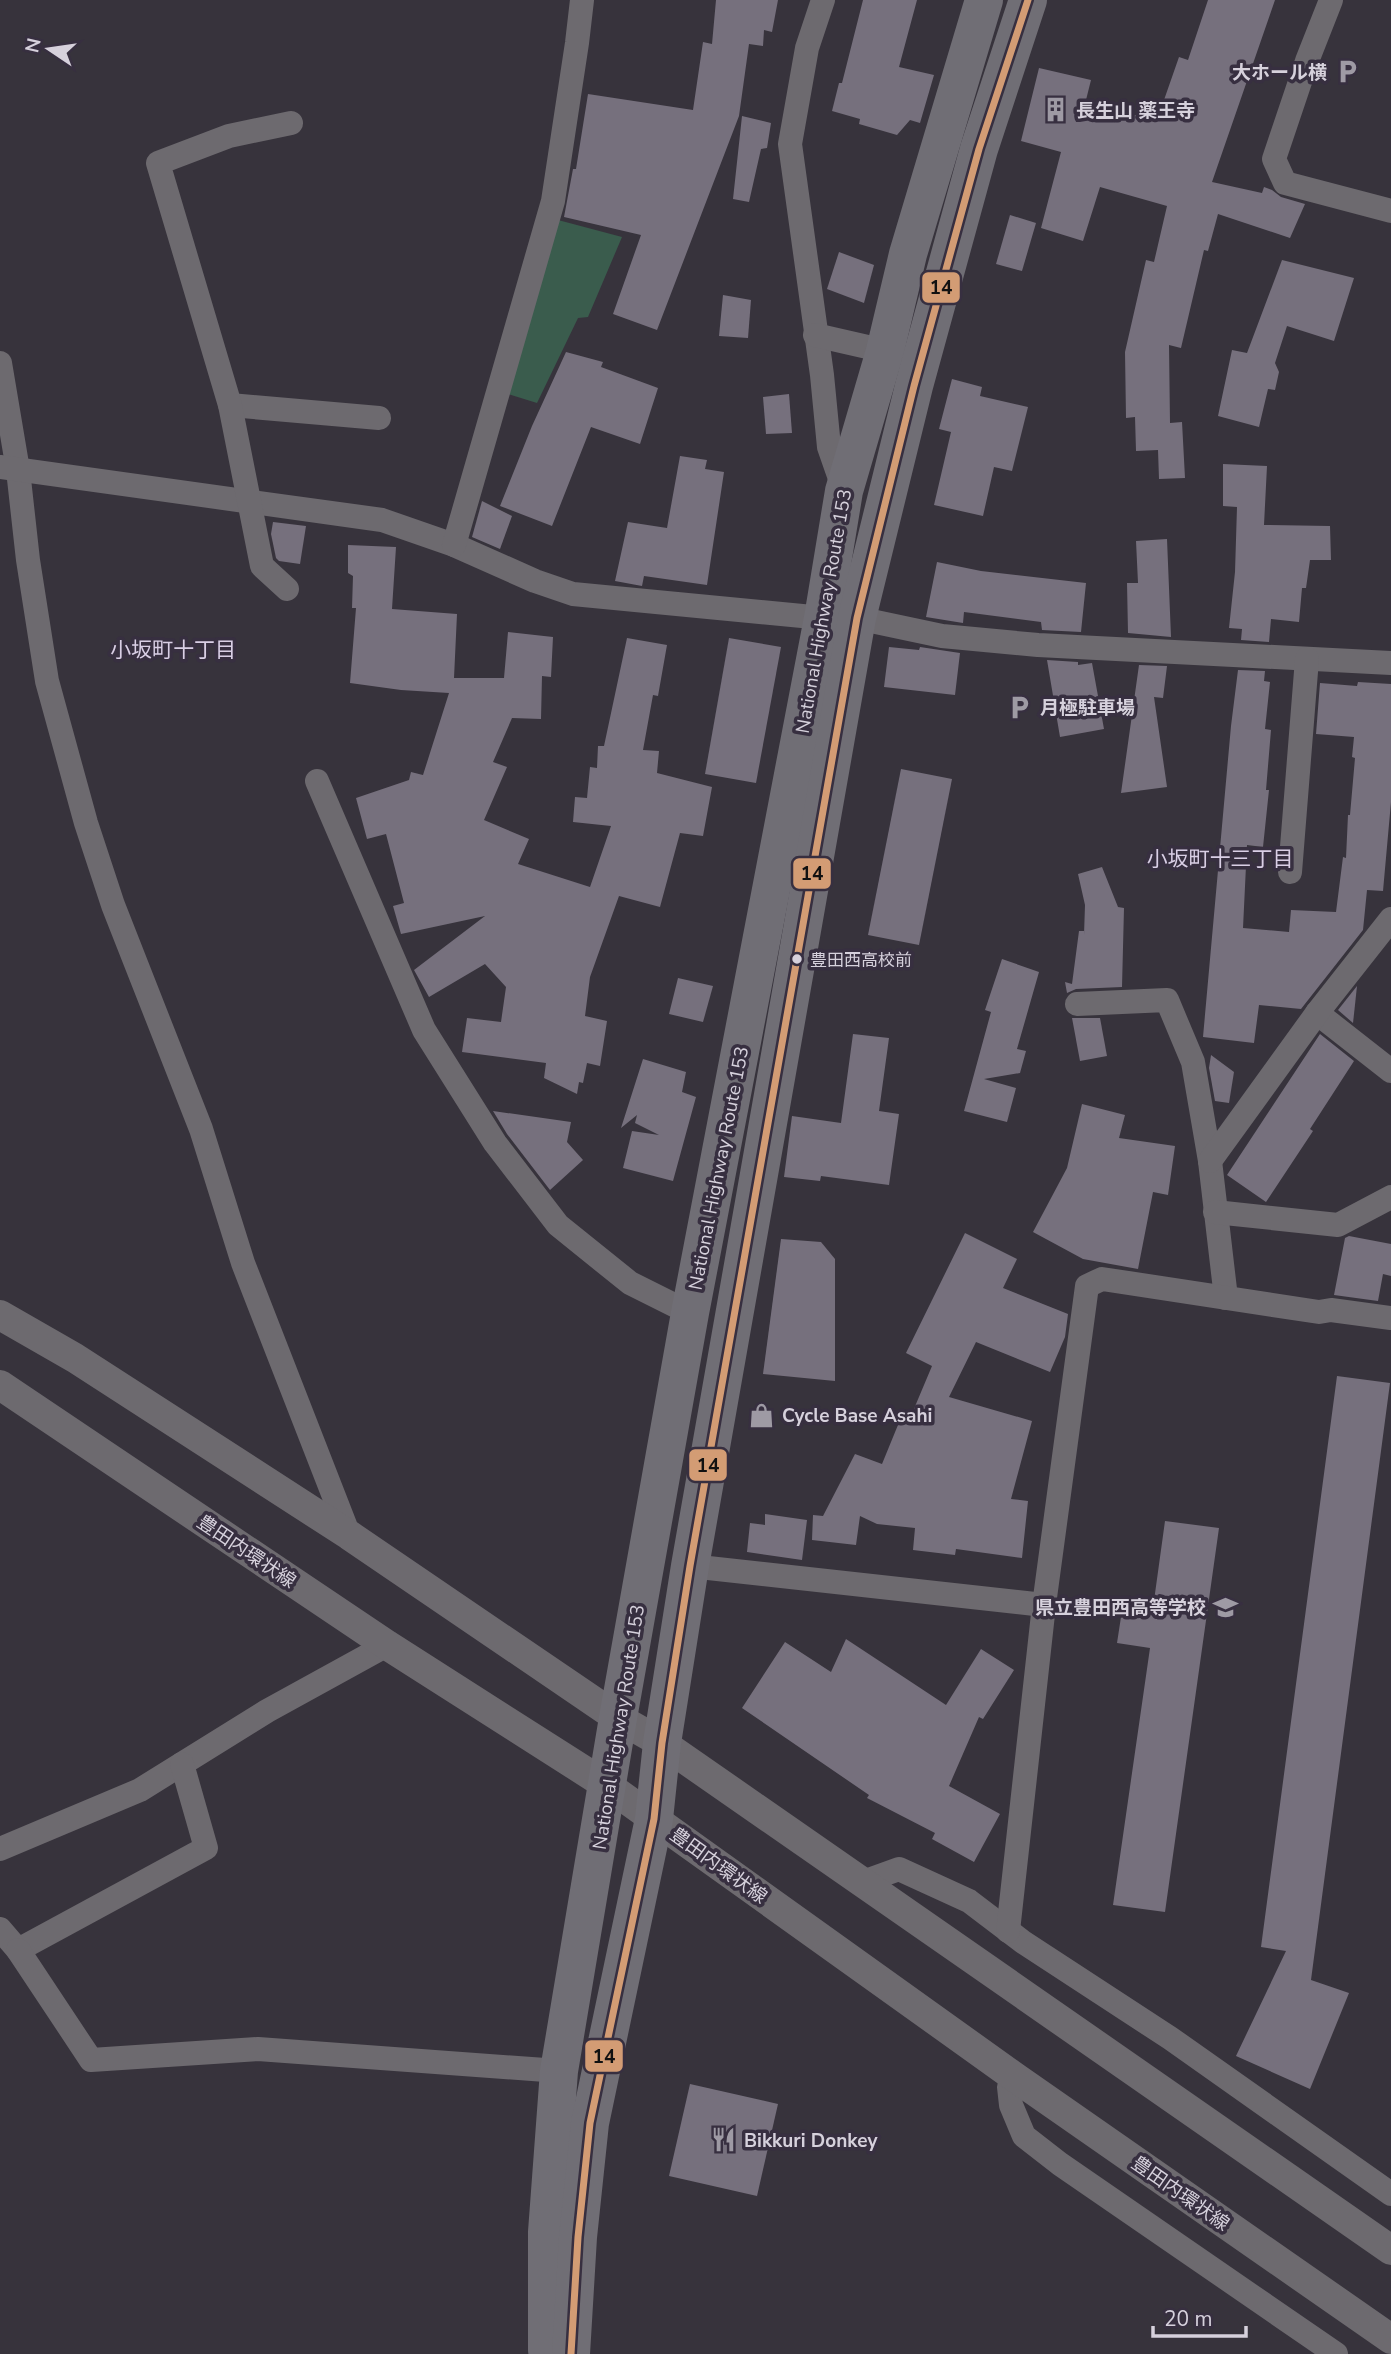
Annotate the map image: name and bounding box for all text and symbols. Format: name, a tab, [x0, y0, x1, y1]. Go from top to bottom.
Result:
north arrow	[14, 14, 84, 84]
text: N	[19, 36, 48, 55]
parking icon: 大ホール横	[1333, 58, 1361, 86]
place label: 大ホール横	[1232, 60, 1327, 86]
building icon: 長生山 薬王寺	[1042, 96, 1070, 124]
place label: 長生山 薬王寺	[1076, 98, 1195, 124]
line badge: 14	[921, 271, 961, 304]
text: 14	[930, 275, 952, 301]
street label: National Highway Route 153	[790, 487, 858, 735]
district label: 小坂町十丁目	[110, 636, 236, 664]
parking icon: 月極駐車場	[1006, 693, 1034, 721]
place label: 月極駐車場	[1040, 695, 1135, 721]
district label: 小坂町十三丁目	[1147, 845, 1294, 873]
line badge: 14	[792, 857, 832, 890]
text: 14	[801, 861, 823, 887]
place label: 豊田西高校前	[810, 949, 912, 972]
marker: 豊田西高校前	[790, 952, 804, 966]
street label: National Highway Route 153	[683, 1044, 755, 1292]
shop icon: Cycle Base Asahi	[748, 1401, 776, 1429]
place label: Cycle Base Asahi	[782, 1403, 932, 1429]
line badge: 14	[688, 1448, 728, 1482]
text: 14	[697, 1453, 719, 1479]
street label: 豊田内環状線	[192, 1509, 301, 1594]
school or university icon: 県立豊田西高等学校	[1212, 1593, 1240, 1621]
place label: 県立豊田西高等学校	[1035, 1595, 1206, 1621]
street label: National Highway Route 153	[587, 1603, 651, 1852]
street label: 豊田内環状線	[665, 1822, 772, 1910]
line badge: 14	[584, 2039, 624, 2073]
text: 14	[593, 2044, 615, 2070]
restaurant icon: Bikkuri Donkey	[710, 2126, 738, 2154]
place label: Bikkuri Donkey	[744, 2128, 878, 2154]
street label: 豊田内環状線	[1126, 2150, 1235, 2237]
scale bar	[1153, 2294, 1246, 2338]
text: 20 m	[1164, 2305, 1213, 2333]

